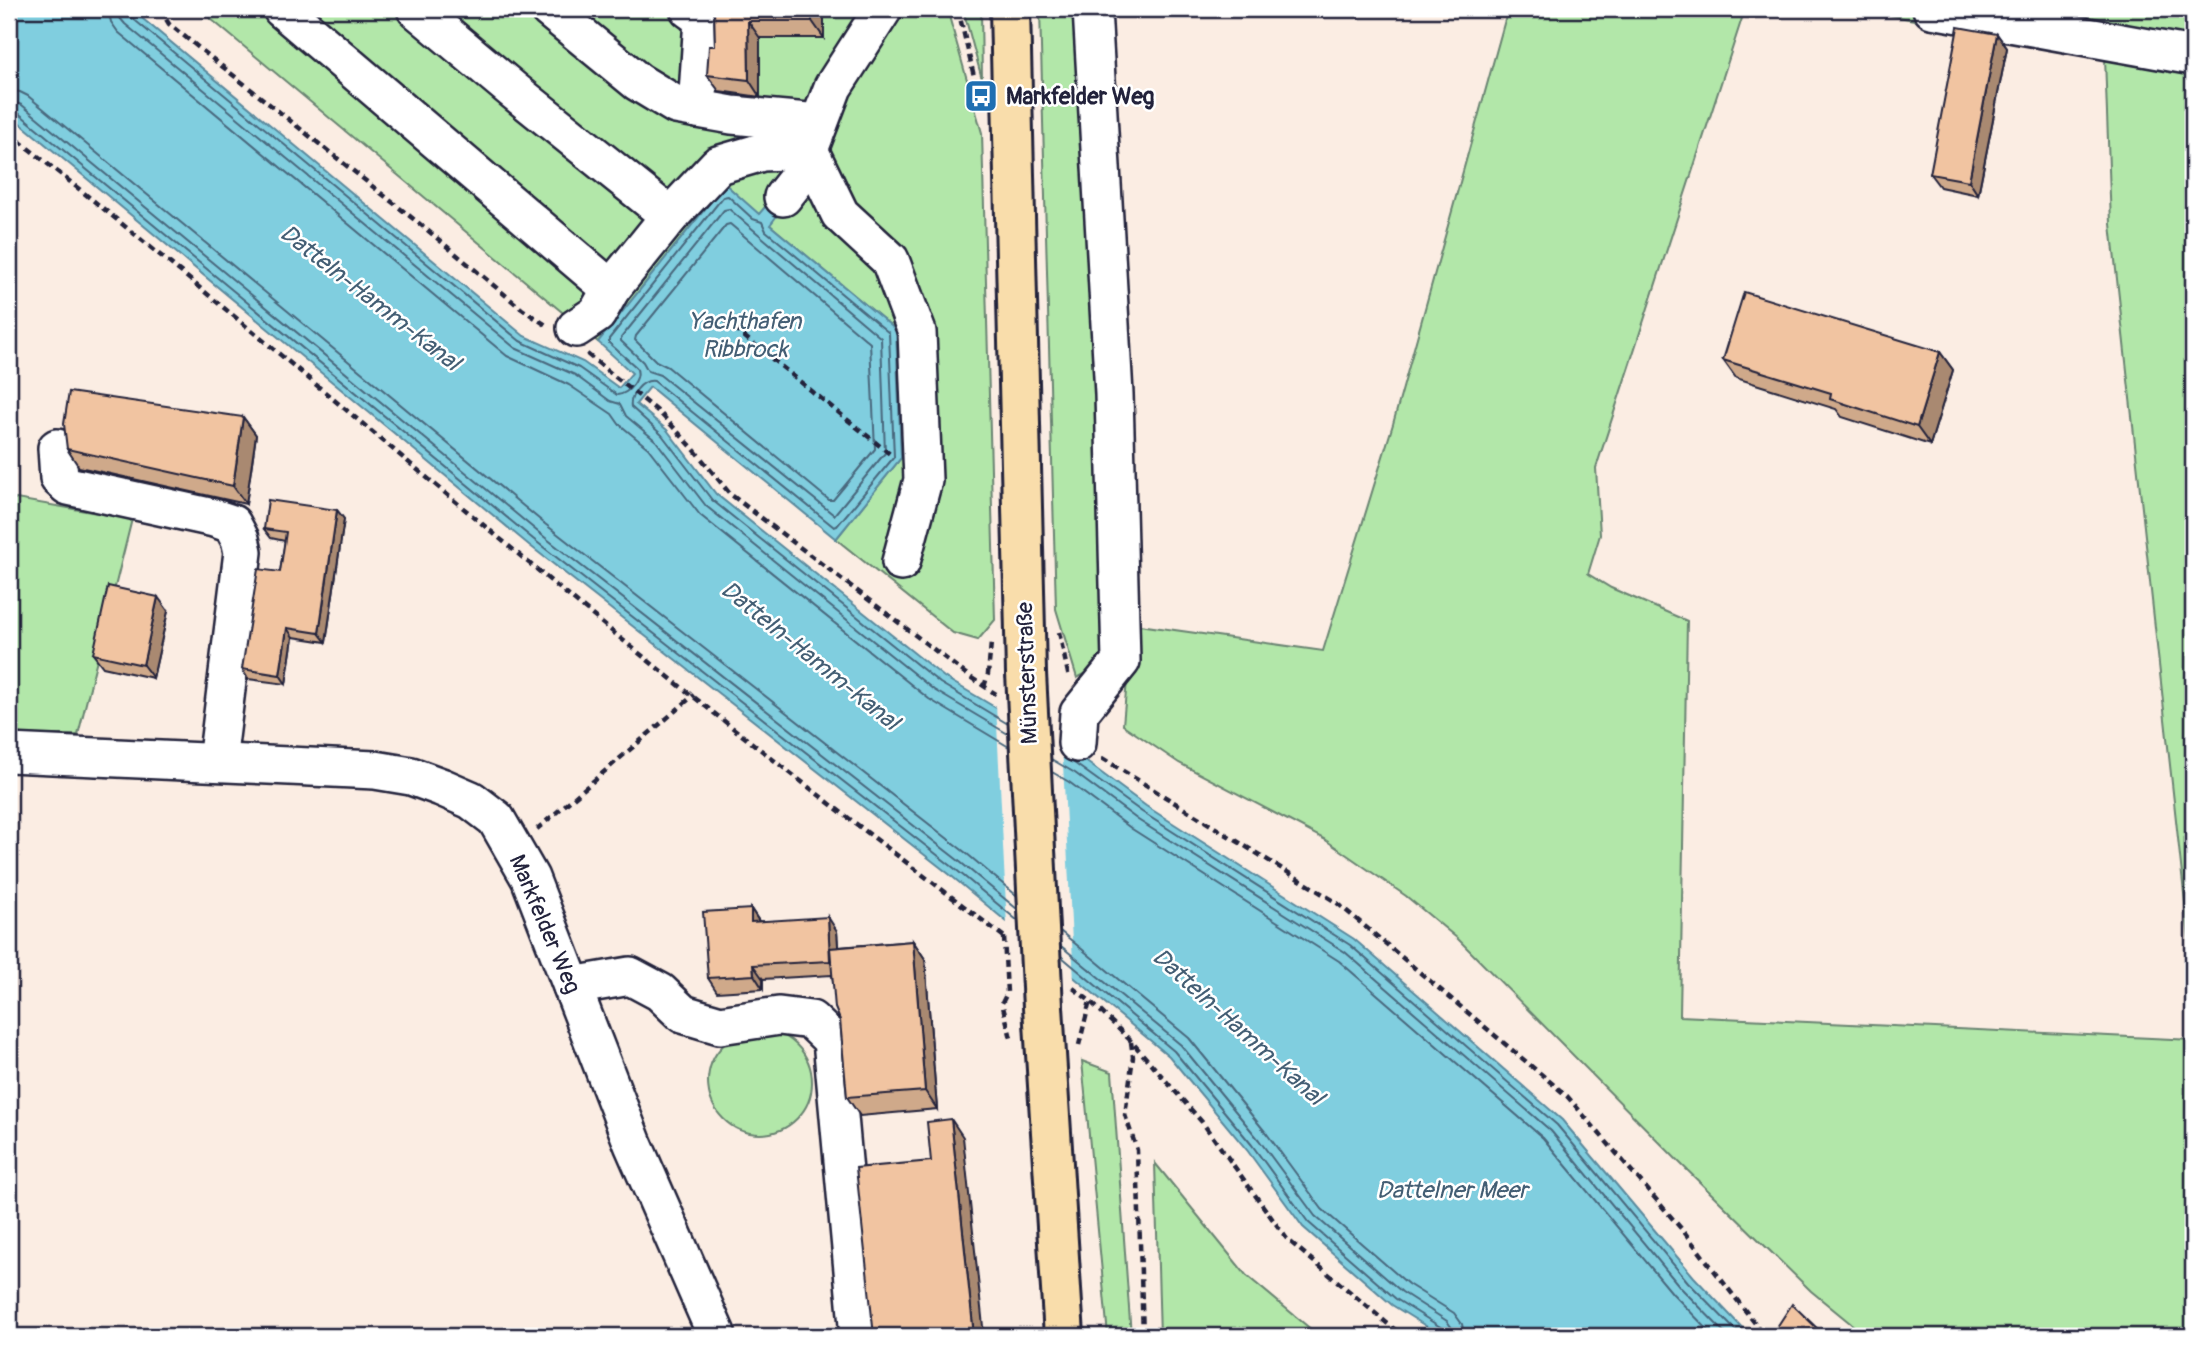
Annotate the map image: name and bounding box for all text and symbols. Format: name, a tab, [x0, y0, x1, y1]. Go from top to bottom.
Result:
bus stop icon: Markfelder Weg	[962, 77, 1000, 115]
place label: Markfelder Weg	[1006, 82, 1155, 111]
water label: Datteln-Hamm-Kanal	[274, 219, 468, 379]
water label: Yachthafen Ribbrock	[689, 307, 803, 364]
water label: Datteln-Hamm-Kanal	[715, 575, 907, 738]
street label: Münsterstraße	[1010, 601, 1044, 745]
street label: Markfelder Weg	[503, 850, 587, 998]
water label: Datteln-Hamm-Kanal	[1146, 942, 1331, 1113]
water label: Dattelner Meer	[1376, 1176, 1531, 1205]

